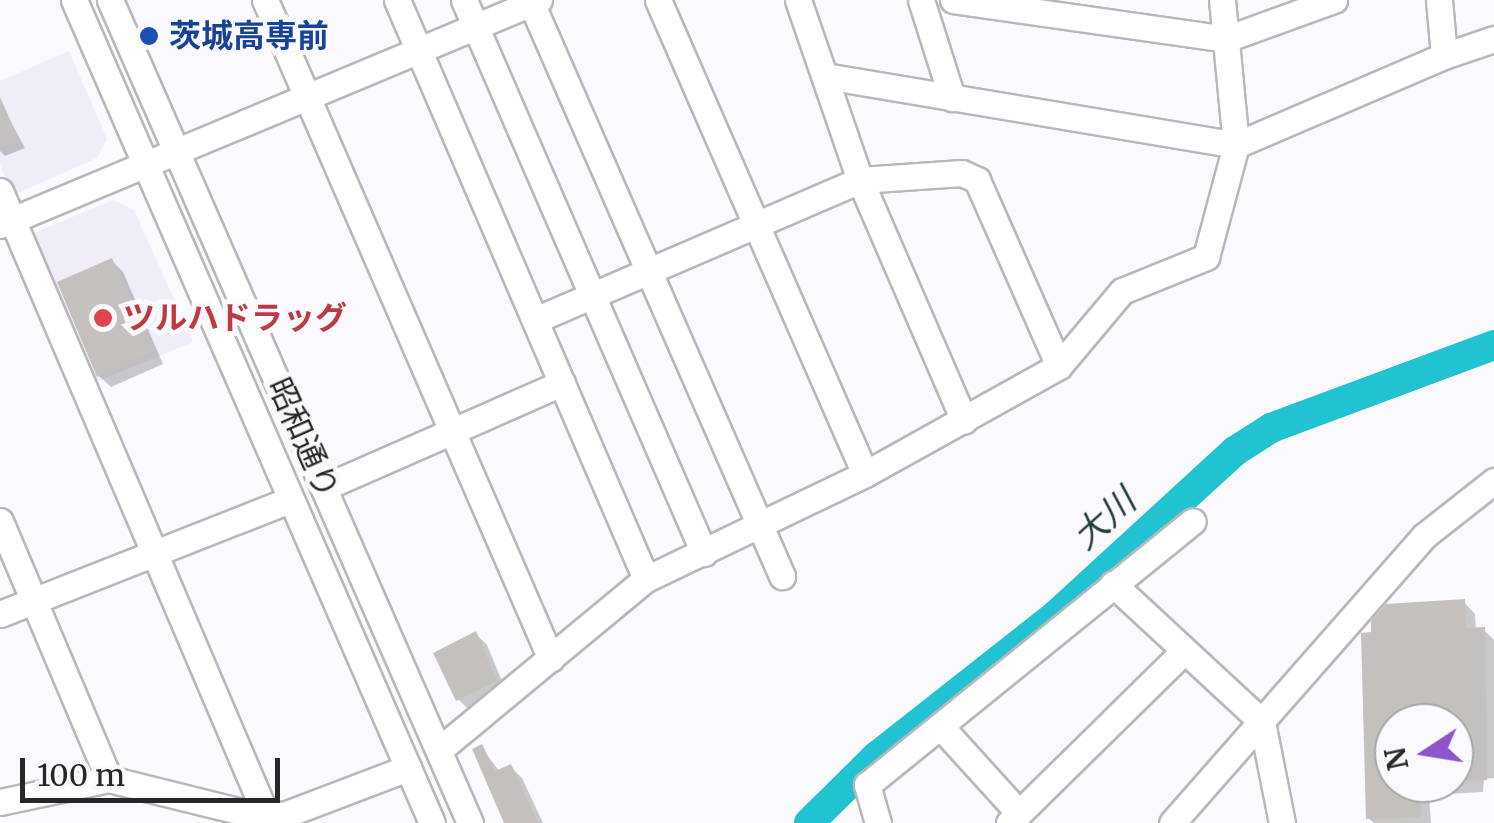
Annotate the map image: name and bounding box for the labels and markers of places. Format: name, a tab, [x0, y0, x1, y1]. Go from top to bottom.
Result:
place label: 茨城高専前	[169, 17, 329, 55]
marker: 茨城高専前	[138, 25, 160, 47]
place label: ツルハドラッグ	[123, 299, 347, 337]
marker: ツルハドラッグ	[92, 307, 114, 329]

